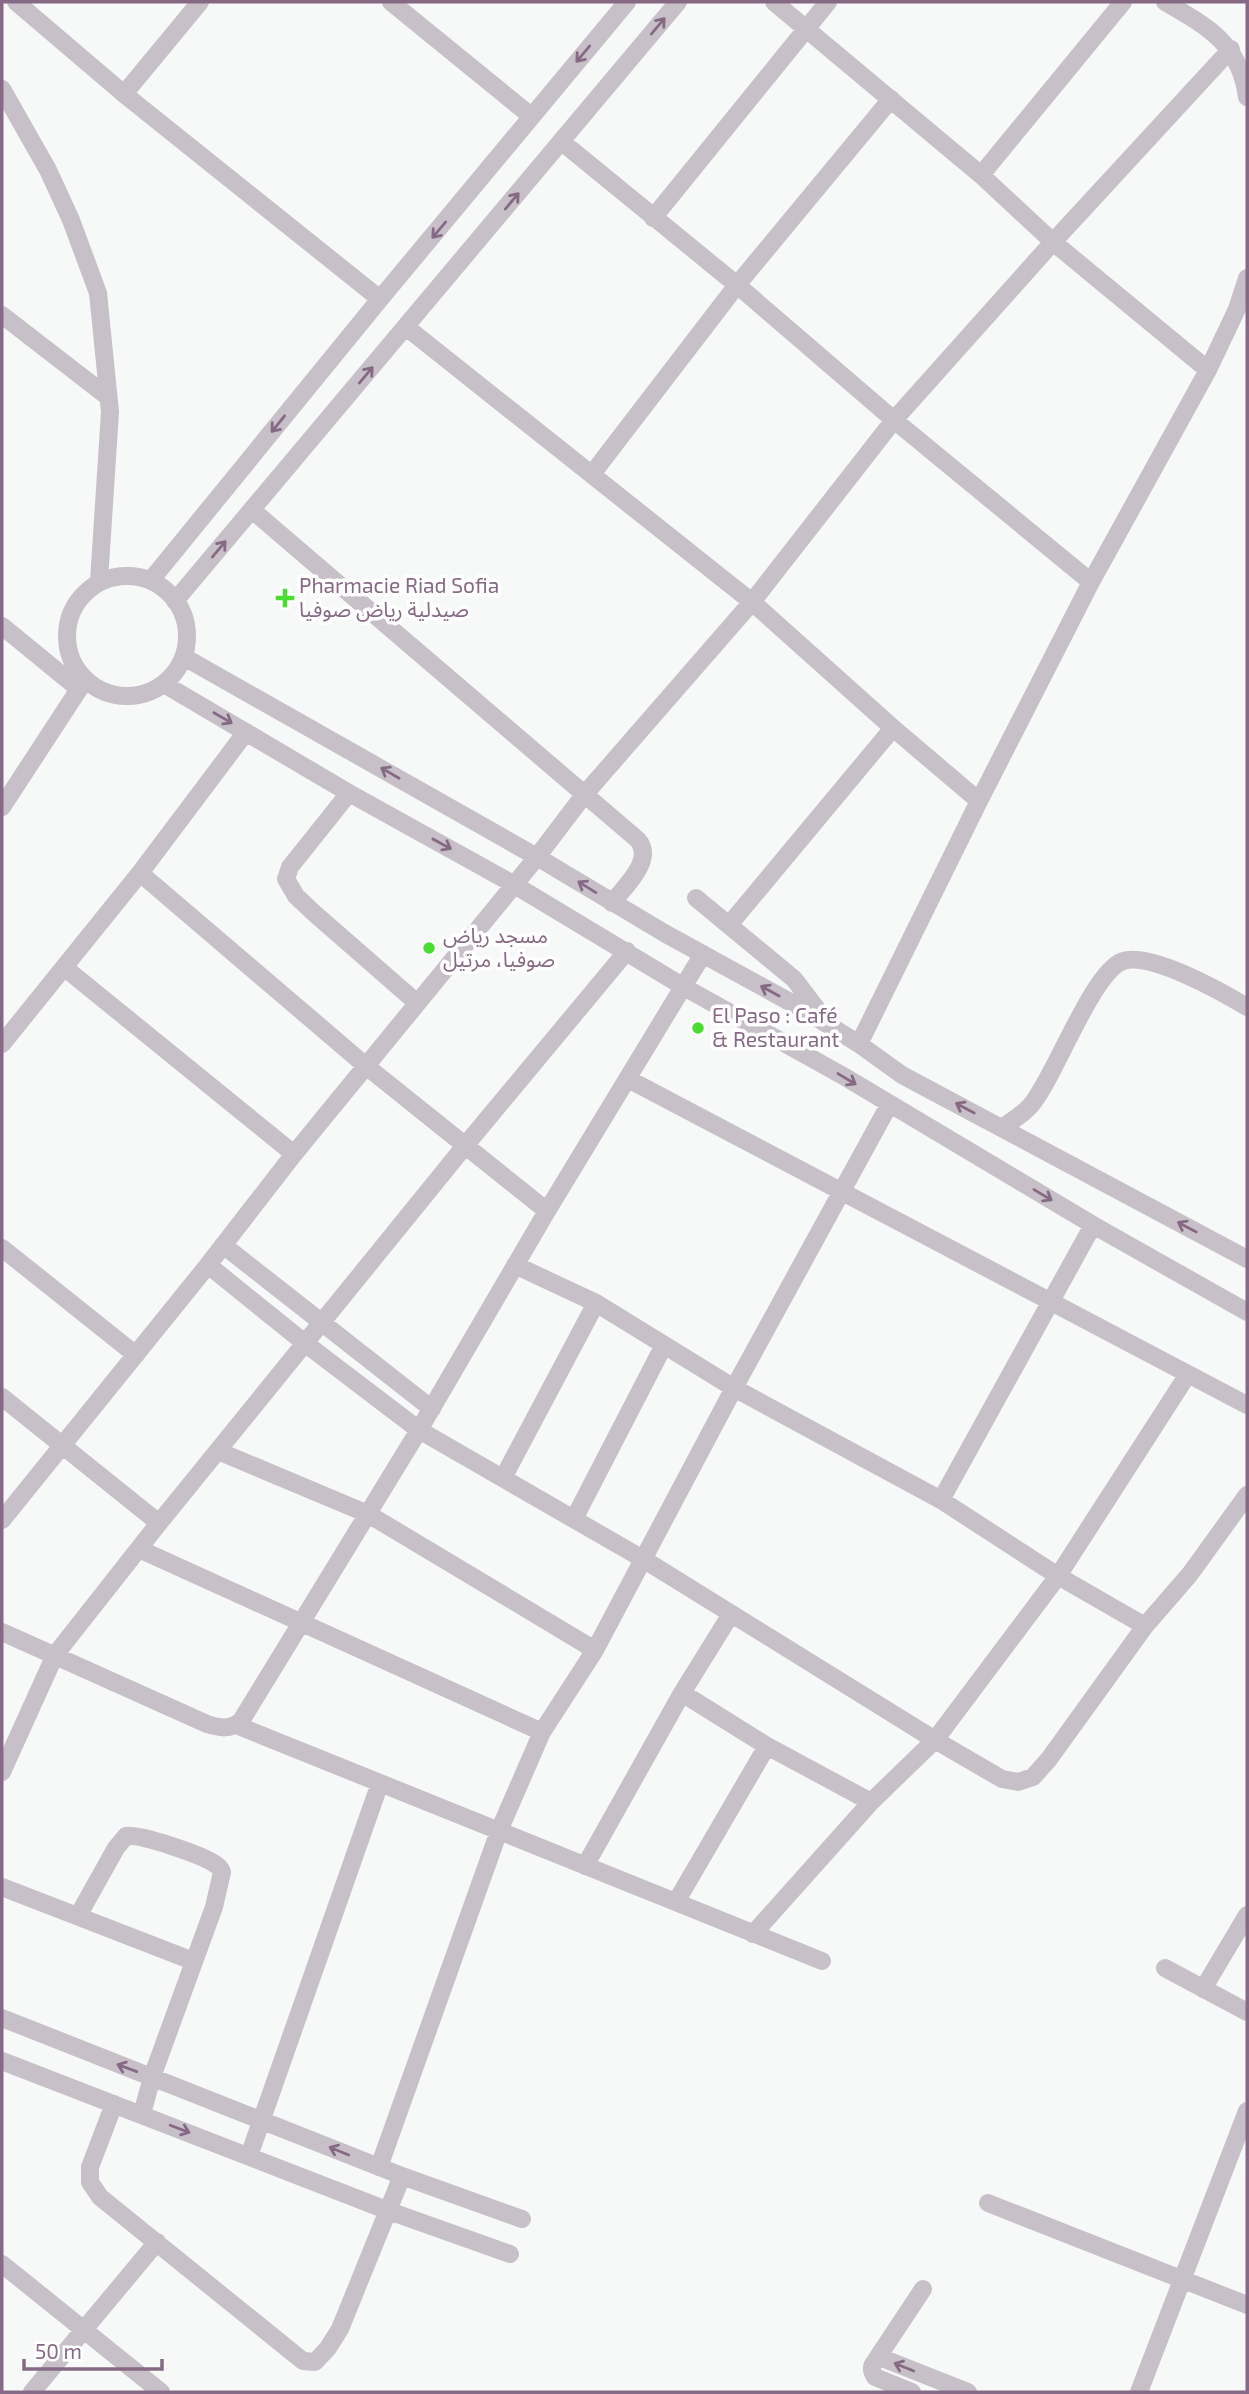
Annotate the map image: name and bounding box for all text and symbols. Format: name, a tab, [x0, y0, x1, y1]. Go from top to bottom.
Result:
one-way arrow	[650, 18, 666, 36]
one-way arrow	[575, 45, 591, 63]
one-way arrow	[504, 192, 520, 210]
one-way arrow	[431, 220, 446, 238]
one-way arrow	[358, 366, 374, 384]
one-way arrow	[270, 414, 286, 432]
one-way arrow	[211, 540, 227, 558]
place label: Pharmacie Riad Sofia صيدلية رياض صوفيا	[299, 572, 499, 622]
marker: Pharmacie Riad Sofia صيدلية رياض صوفيا	[277, 590, 293, 606]
one-way arrow	[213, 712, 233, 726]
one-way arrow	[380, 766, 400, 780]
one-way arrow	[431, 837, 451, 851]
one-way arrow	[577, 880, 597, 894]
place label: مسجد رياض صوفيا، مرتیل	[443, 922, 555, 972]
marker: مسجد رياض صوفيا، مرتیل	[421, 940, 437, 956]
one-way arrow	[761, 984, 781, 998]
place label: El Paso : Café & Restaurant	[712, 1002, 839, 1051]
marker: El Paso : Café & Restaurant	[690, 1020, 706, 1036]
one-way arrow	[837, 1072, 857, 1086]
one-way arrow	[955, 1101, 975, 1115]
one-way arrow	[1032, 1188, 1052, 1202]
one-way arrow	[1177, 1219, 1198, 1233]
one-way arrow	[116, 2061, 138, 2074]
one-way arrow	[169, 2124, 190, 2137]
one-way arrow	[328, 2144, 350, 2157]
scale bar	[24, 2328, 163, 2372]
text: 50 m	[35, 2338, 82, 2363]
one-way arrow	[894, 2359, 916, 2372]

